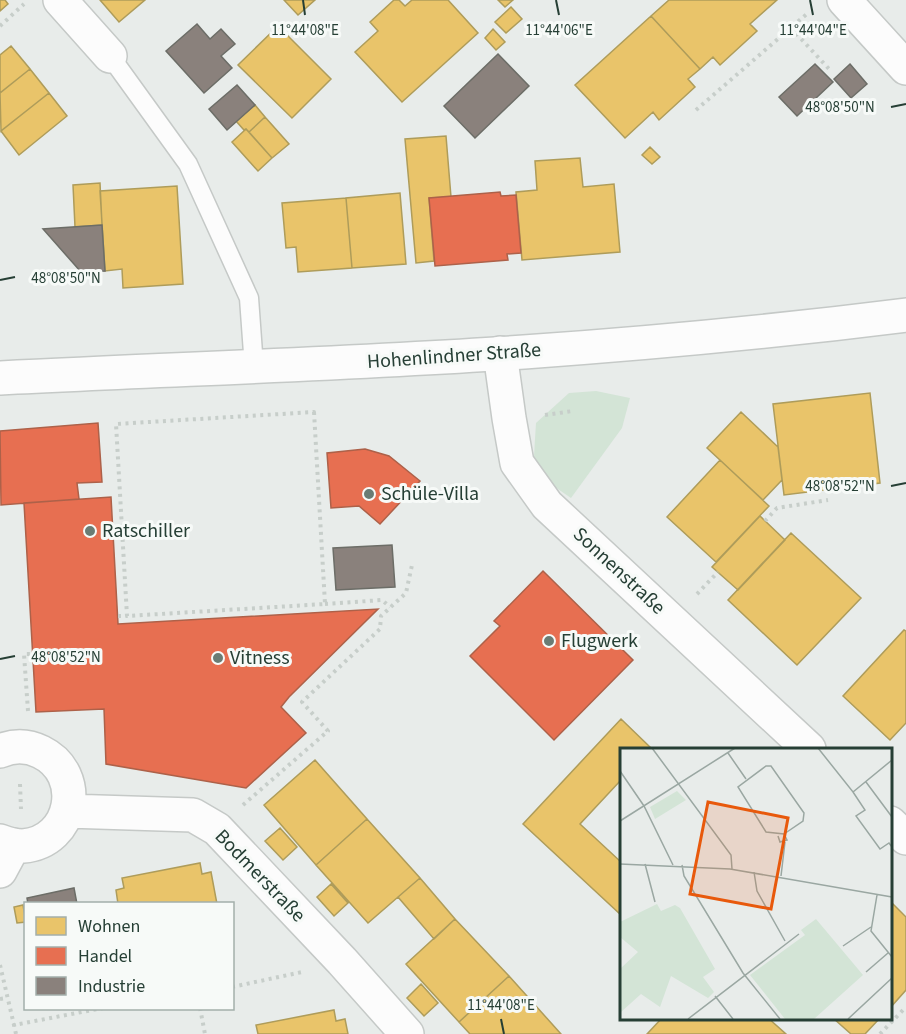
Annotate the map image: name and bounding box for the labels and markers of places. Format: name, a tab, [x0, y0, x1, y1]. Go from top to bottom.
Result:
place label: Schüle-Villa	[381, 480, 479, 508]
marker: Schüle-Villa	[362, 487, 376, 501]
place label: Ratschiller	[102, 517, 190, 545]
marker: Ratschiller	[83, 524, 97, 538]
place label: Flugwerk	[561, 627, 638, 655]
marker: Flugwerk	[542, 634, 556, 648]
place label: Vitness	[230, 644, 290, 672]
marker: Vitness	[211, 651, 225, 665]

